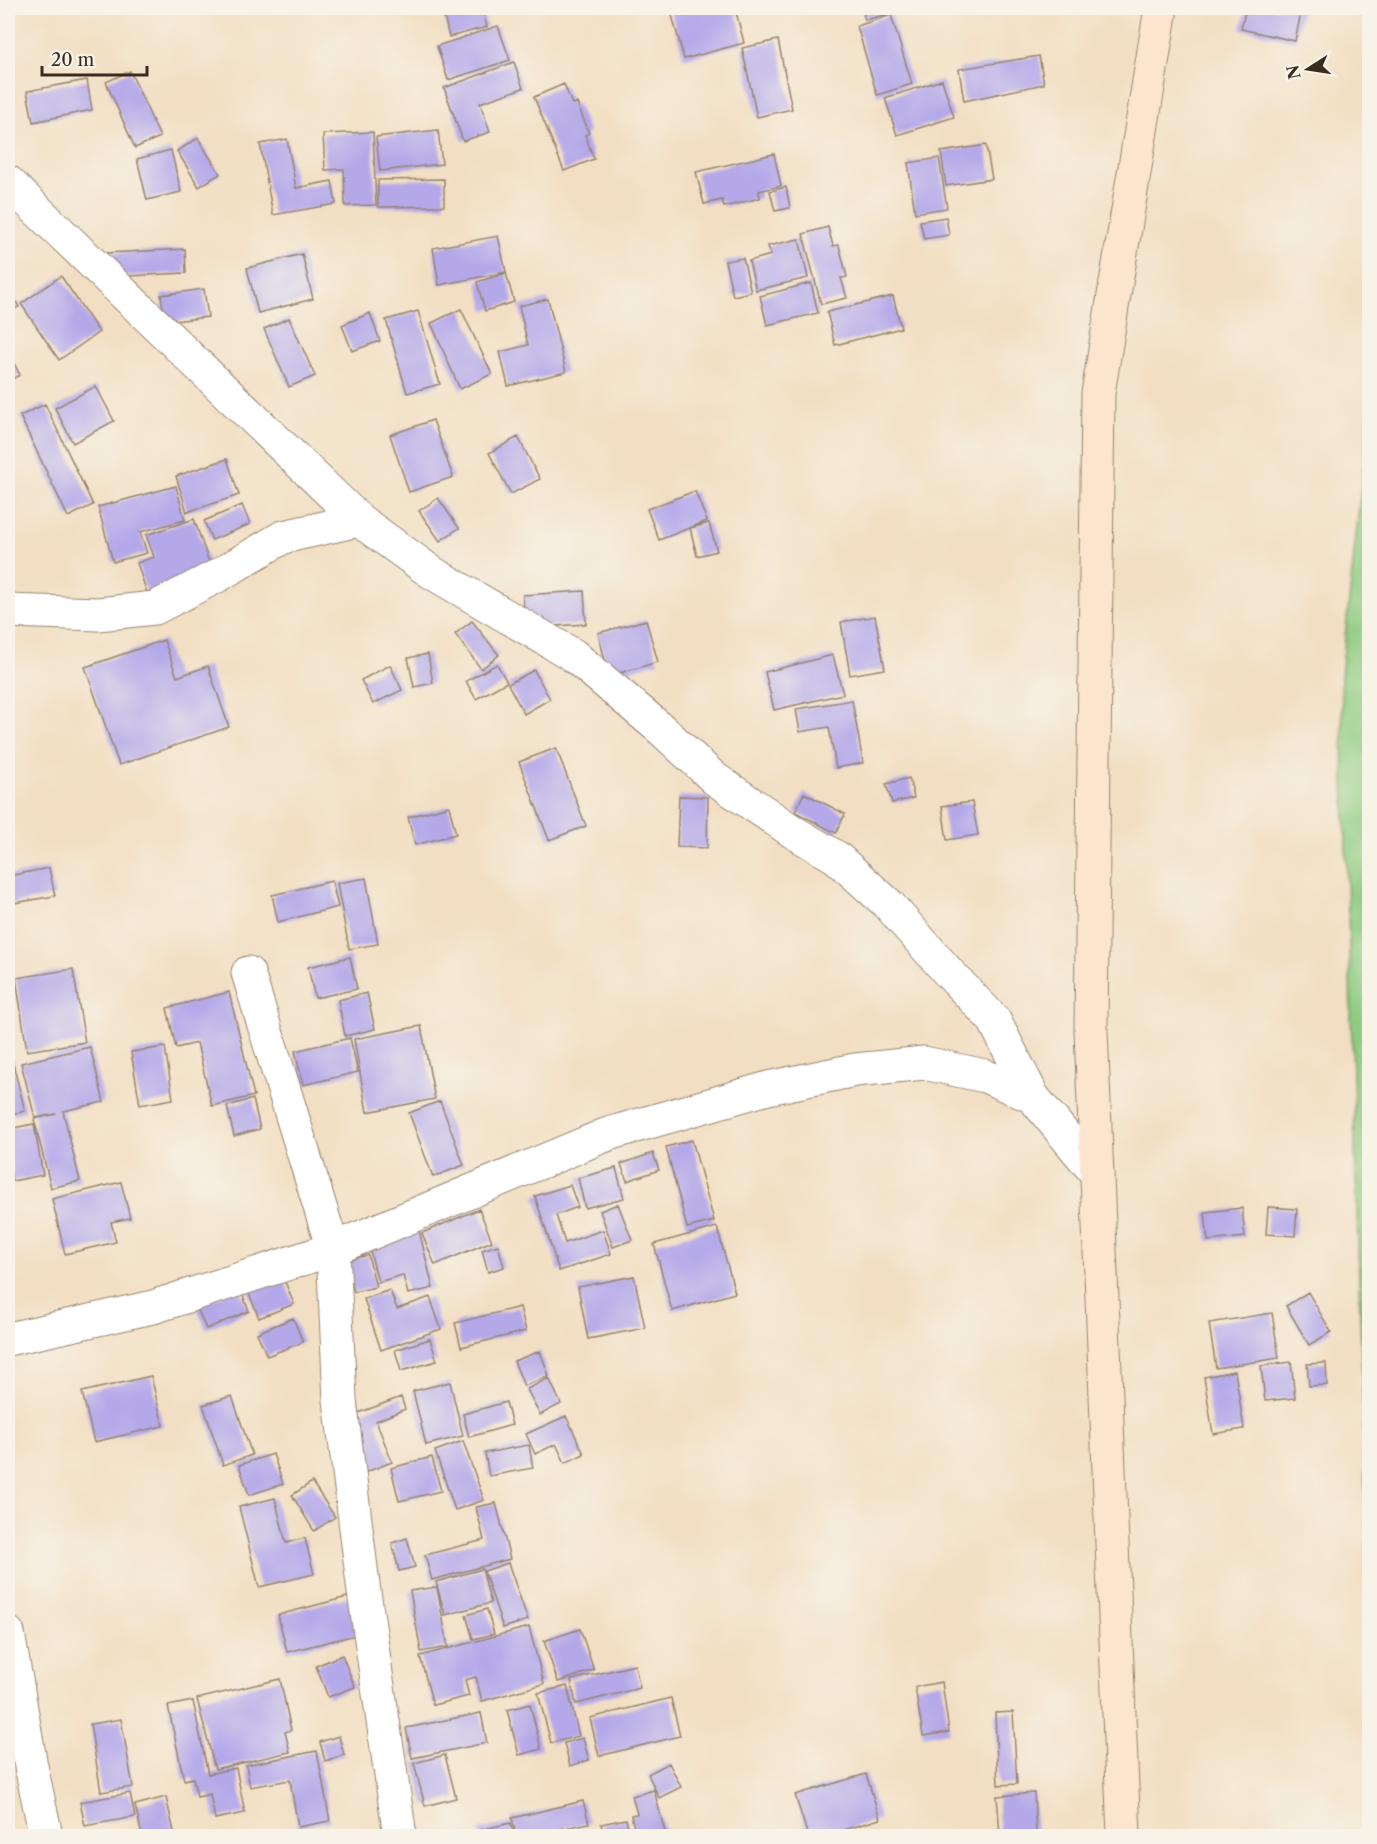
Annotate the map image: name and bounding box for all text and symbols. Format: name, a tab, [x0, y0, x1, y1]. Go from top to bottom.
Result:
scale bar	[42, 39, 147, 77]
north arrow	[1278, 39, 1338, 99]
text: 20 m	[51, 49, 95, 71]
text: N	[1282, 63, 1305, 81]

